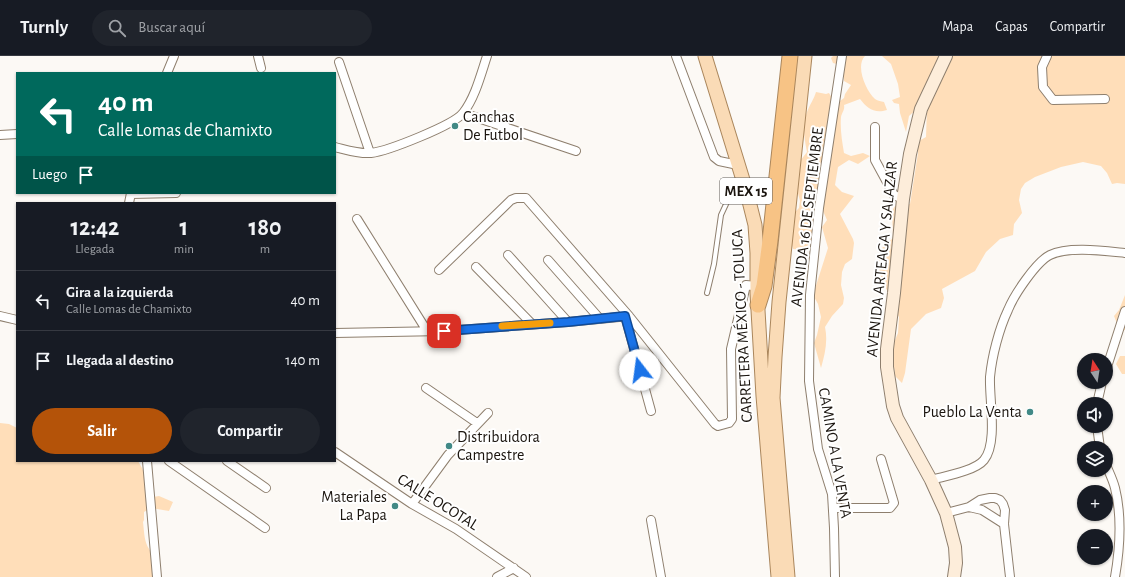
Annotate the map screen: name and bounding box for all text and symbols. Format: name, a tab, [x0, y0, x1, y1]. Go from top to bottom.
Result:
search box	[92, 10, 372, 46]
icon: search	[106, 17, 128, 39]
text: Turnly	[20, 18, 68, 37]
text: Buscar aquí	[138, 20, 205, 35]
text: Mapa	[942, 20, 973, 34]
text: Capas	[995, 20, 1028, 34]
text: Compartir	[1050, 20, 1105, 34]
icon: left	[32, 88, 84, 140]
text: 40 m	[98, 89, 154, 117]
place label: Canchas De Futbol	[463, 109, 523, 143]
marker: Canchas De Futbol	[450, 121, 460, 131]
text: Calle Lomas de Chamixto	[98, 122, 272, 140]
street label: AVENIDA 16 DE SEPTIEMBRE	[788, 126, 826, 308]
street label: AVENIDA ARTEAGA Y SALAZAR	[864, 160, 900, 358]
icon: arrive	[75, 164, 97, 186]
text: Luego	[32, 167, 67, 182]
road number: MEX 15	[720, 178, 772, 204]
text: 12:42	[70, 216, 119, 240]
text: 1	[180, 216, 188, 240]
text: 180	[249, 216, 281, 240]
street label: CARRETERA MÉXICO - TOLUCA	[727, 229, 755, 423]
text: Llegada	[75, 243, 115, 256]
text: min	[174, 243, 194, 256]
text: m	[260, 243, 270, 256]
text: Gira a la izquierda	[66, 285, 173, 300]
icon: left	[32, 290, 54, 312]
text: 40 m	[290, 293, 320, 308]
text: Calle Lomas de Chamixto	[66, 303, 192, 316]
pin	[427, 314, 461, 348]
icon: arrive	[433, 320, 455, 342]
position arrow	[619, 349, 661, 391]
icon: arrive	[32, 350, 54, 372]
text: Llegada al destino	[66, 353, 174, 368]
text: 140 m	[285, 353, 320, 368]
north arrow	[1077, 353, 1113, 389]
map controls	[1077, 353, 1113, 565]
street label: CAMINO A LA VENTA	[816, 387, 854, 519]
button: sound	[1077, 397, 1113, 433]
place label: Pueblo La Venta	[923, 404, 1022, 420]
marker: Pueblo La Venta	[1025, 407, 1035, 417]
button: Salir	[32, 408, 172, 454]
button: Compartir	[180, 408, 320, 454]
place label: Distribuidora Campestre	[457, 429, 540, 463]
marker: Distribuidora Campestre	[444, 441, 454, 451]
button: layers	[1077, 441, 1113, 477]
street label: CALLE OCOTAL	[395, 471, 482, 533]
button: +	[1077, 485, 1113, 521]
place label: Materiales La Papa	[321, 489, 387, 523]
marker: Materiales La Papa	[390, 501, 400, 511]
button: −	[1077, 529, 1113, 565]

